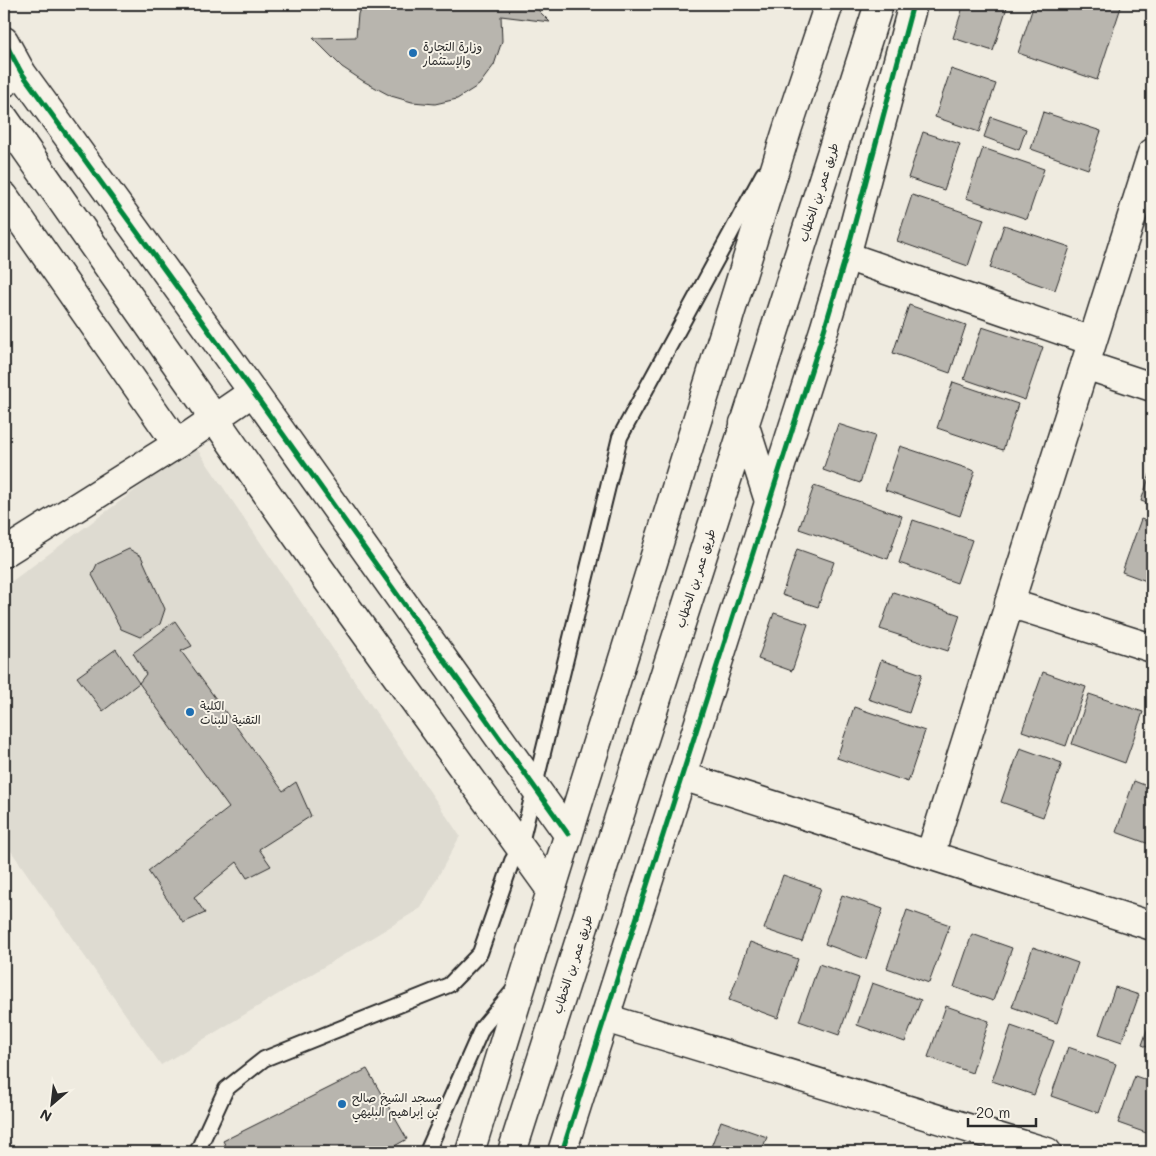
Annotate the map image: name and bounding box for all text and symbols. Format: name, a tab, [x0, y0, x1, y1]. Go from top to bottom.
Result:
place label: وزارة التجارة والإستثمار	[422, 38, 482, 69]
marker: وزارة التجارة والإستثمار	[407, 47, 419, 59]
street label: طريق عمر بن الخطاب	[794, 140, 843, 244]
street label: طريق عمر بن الخطاب	[671, 526, 720, 630]
place label: الكلية التقنية للبنات	[200, 697, 261, 728]
marker: الكلية التقنية للبنات	[184, 706, 196, 718]
street label: طريق عمر بن الخطاب	[548, 912, 597, 1016]
north arrow	[28, 1078, 78, 1128]
place label: مسجد الشيخ صالح بن إبراهيم البليهي	[352, 1089, 442, 1123]
scale bar	[968, 1096, 1036, 1128]
marker: مسجد الشيخ صالح بن إبراهيم البليهي	[336, 1098, 348, 1110]
text: 20 m	[976, 1102, 1010, 1122]
text: N	[37, 1105, 55, 1127]

